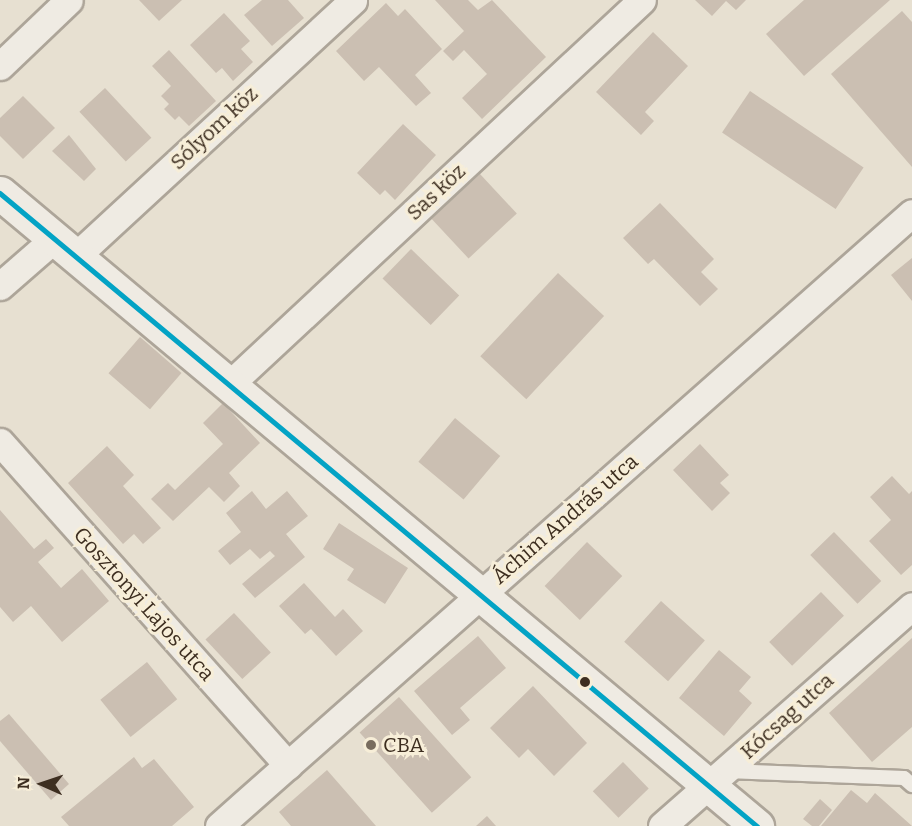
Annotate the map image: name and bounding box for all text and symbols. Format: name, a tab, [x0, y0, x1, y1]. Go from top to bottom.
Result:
street label: Sólyom köz	[165, 81, 263, 175]
street label: Sas köz	[401, 159, 471, 225]
street label: Áchim András utca	[487, 449, 643, 589]
street label: Gosztonyi Lajos utca	[68, 522, 220, 686]
street label: Kócsag utca	[735, 668, 839, 764]
unlabelled marker	[579, 676, 591, 688]
place label: CBA	[383, 732, 424, 758]
marker: CBA	[364, 738, 378, 752]
north arrow	[12, 754, 72, 814]
text: N	[14, 776, 33, 790]

